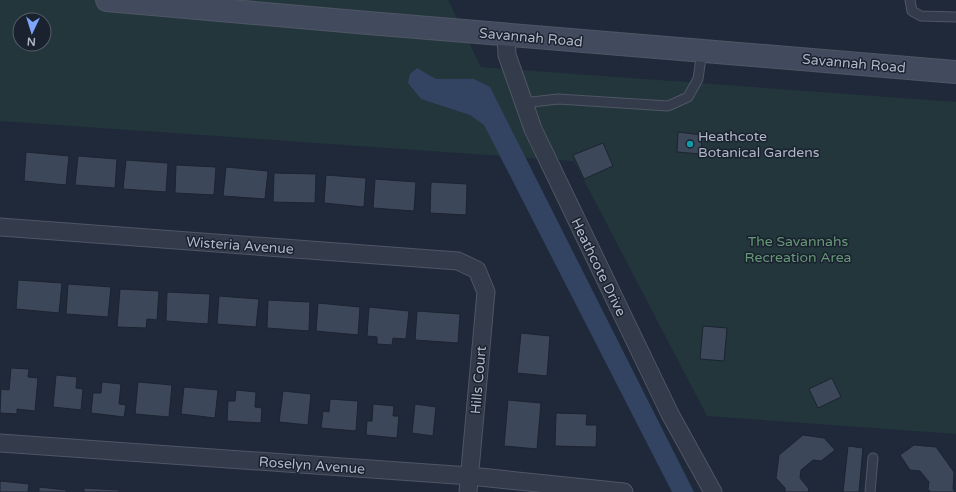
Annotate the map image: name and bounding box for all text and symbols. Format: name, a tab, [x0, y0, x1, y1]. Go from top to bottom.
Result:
north arrow	[12, 12, 52, 52]
street label: Savannah Road	[478, 25, 583, 50]
text: N	[26, 35, 36, 48]
street label: Savannah Road	[801, 51, 906, 76]
place label: Heathcote Botanical Gardens	[698, 128, 820, 161]
marker: Heathcote Botanical Gardens	[685, 139, 695, 149]
street label: Heathcote Drive	[567, 215, 630, 319]
street label: Wisteria Avenue	[186, 233, 294, 258]
park label: The Savannahs Recreation Area	[745, 233, 851, 266]
street label: Hills Court	[467, 345, 490, 415]
street label: Roselyn Avenue	[258, 453, 366, 478]

